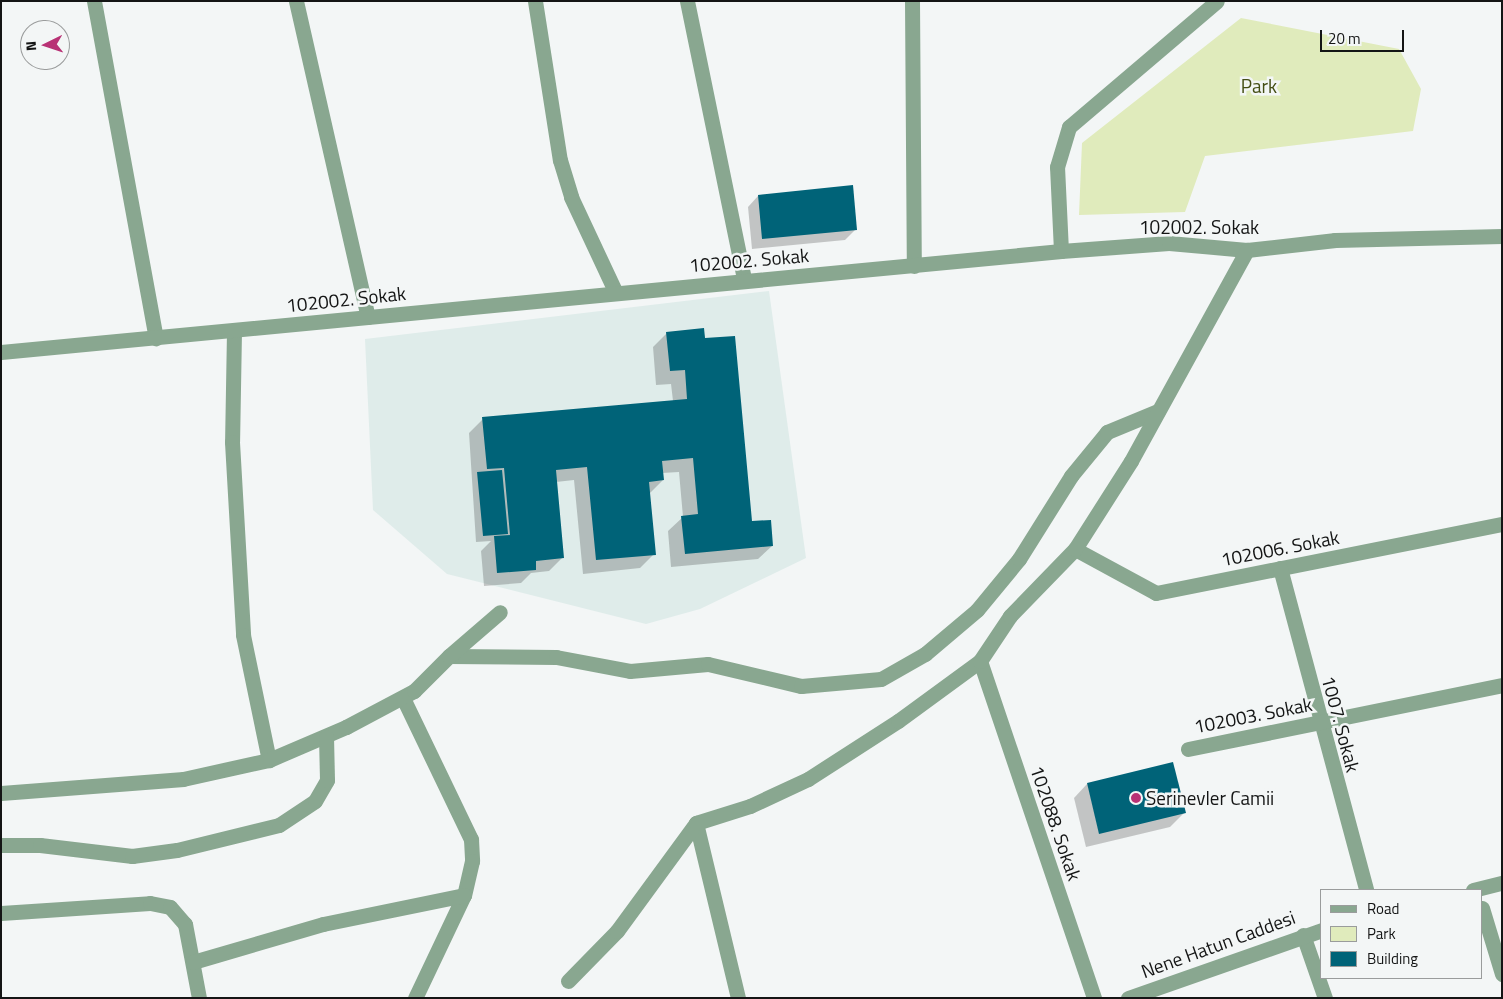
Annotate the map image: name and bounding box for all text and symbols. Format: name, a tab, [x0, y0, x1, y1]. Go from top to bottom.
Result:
north arrow	[20, 20, 70, 70]
scale bar	[1323, 20, 1407, 52]
text: 20 m	[1328, 27, 1361, 50]
text: N	[20, 40, 41, 52]
park label: Park	[1241, 75, 1277, 97]
street label: 102002. Sokak	[1139, 216, 1259, 238]
street label: 102002. Sokak	[688, 243, 810, 277]
street label: 102002. Sokak	[285, 281, 407, 317]
street label: 102006. Sokak	[1219, 525, 1341, 571]
street label: 1007. Sokak	[1317, 673, 1365, 775]
street label: 102003. Sokak	[1192, 692, 1314, 738]
street label: 102088. Sokak	[1026, 763, 1086, 883]
place label: Serinevler Camii	[1146, 787, 1274, 809]
marker: Serinevler Camii	[1130, 792, 1142, 804]
legend	[1320, 889, 1483, 979]
text: Road	[1367, 897, 1399, 920]
street label: Nene Hatun Caddesi	[1138, 906, 1298, 982]
text: Park	[1367, 922, 1396, 945]
text: Building	[1367, 947, 1418, 970]

